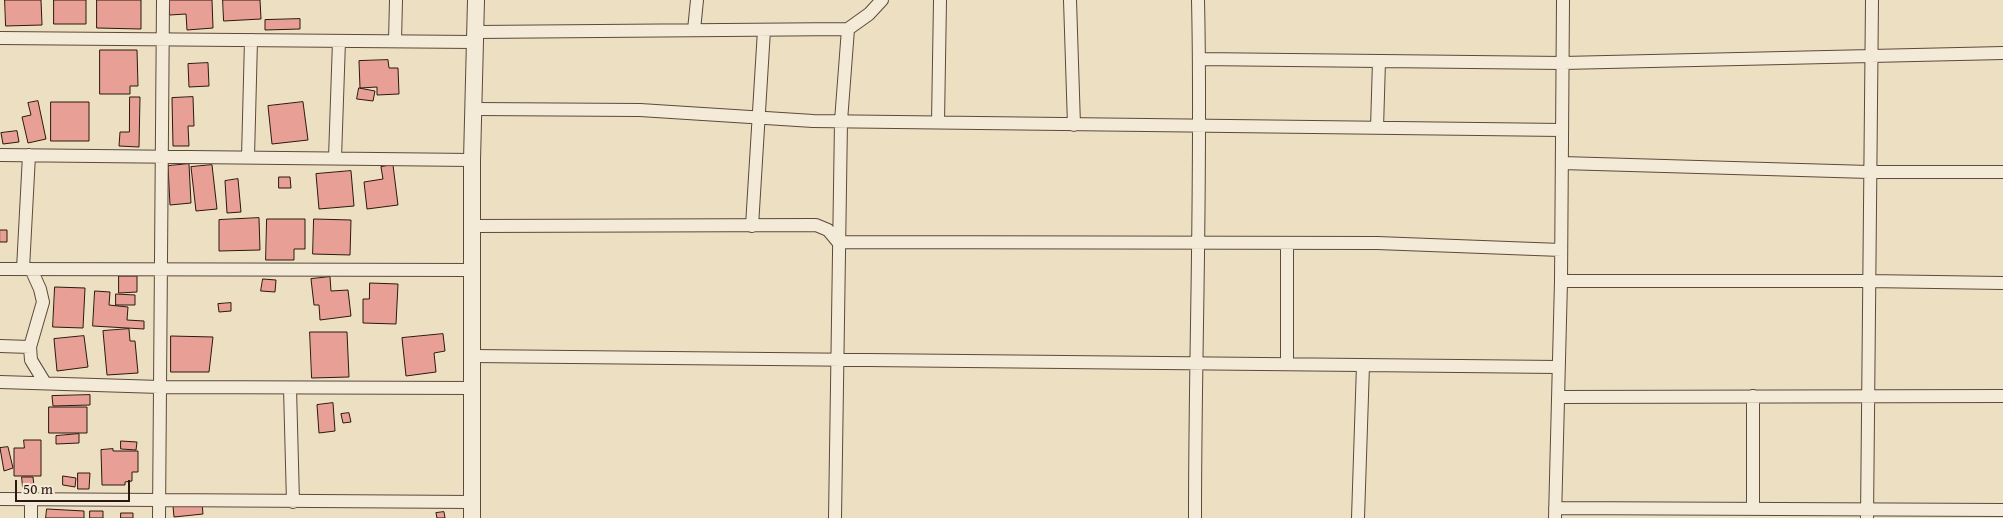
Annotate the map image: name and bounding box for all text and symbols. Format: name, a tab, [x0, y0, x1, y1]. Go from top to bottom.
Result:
scale bar	[18, 470, 132, 502]
text: 50 m	[23, 478, 53, 499]

